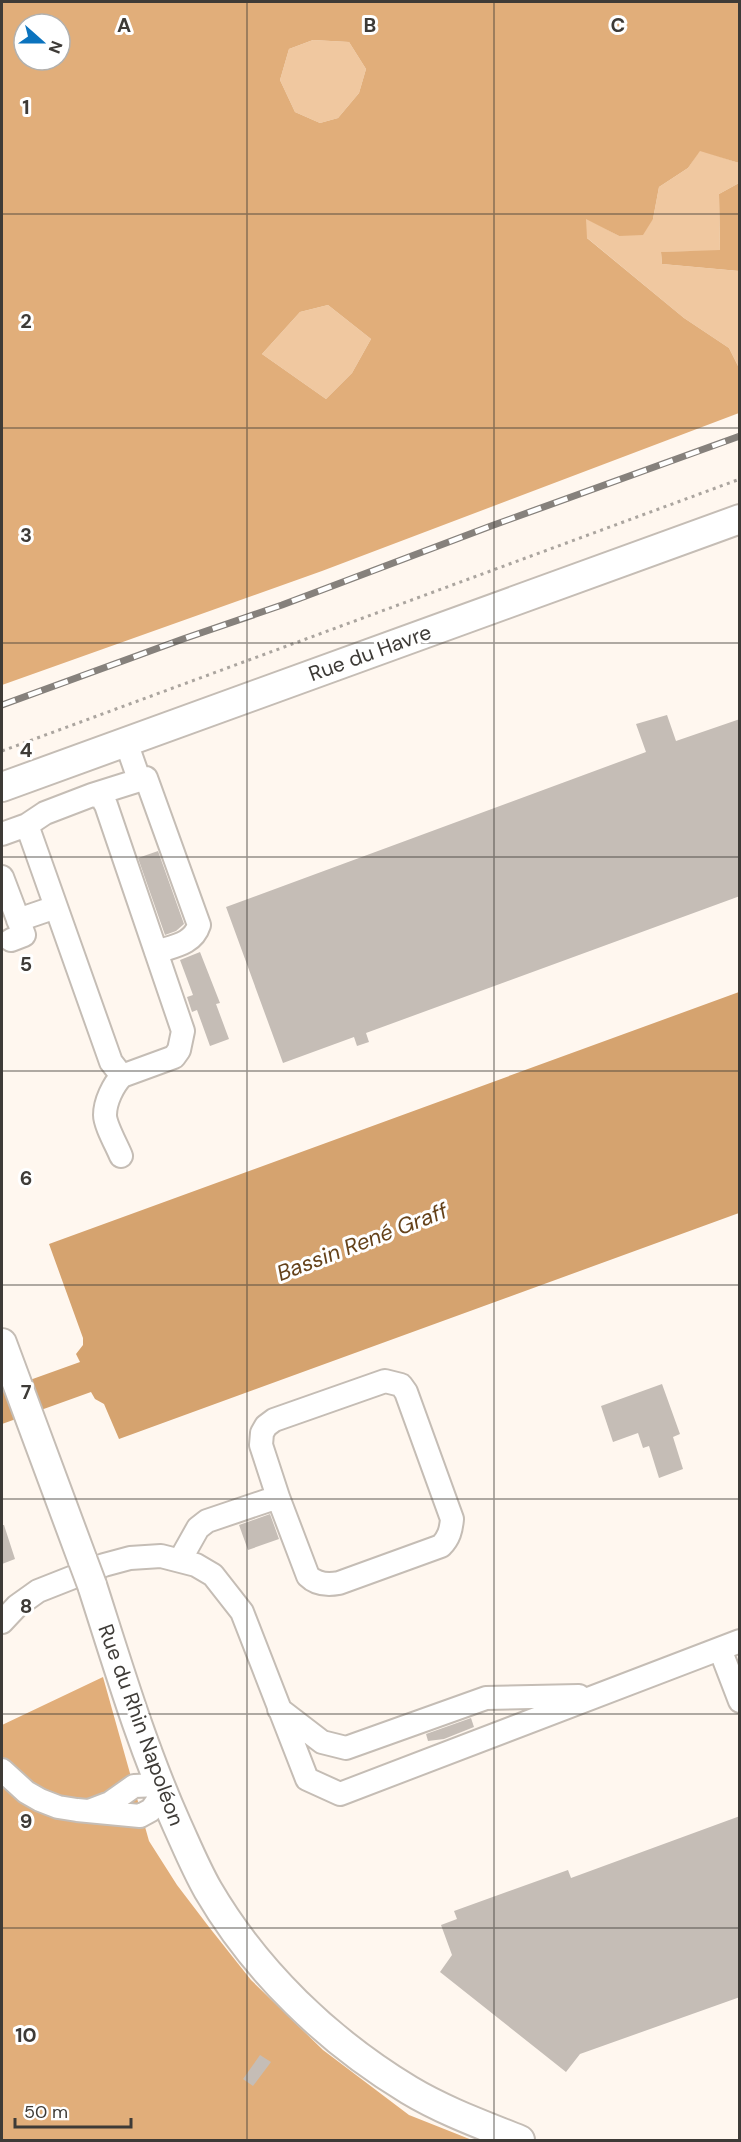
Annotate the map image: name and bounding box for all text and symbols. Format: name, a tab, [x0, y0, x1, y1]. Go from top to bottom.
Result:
north arrow	[12, 12, 72, 72]
text: A	[117, 12, 131, 38]
text: B	[364, 12, 376, 38]
text: C	[611, 12, 625, 38]
text: N	[44, 38, 67, 56]
text: 1	[22, 94, 30, 120]
text: 2	[20, 308, 32, 334]
text: 3	[20, 522, 32, 548]
street label: Rue du Havre	[305, 618, 435, 688]
text: 4	[20, 737, 33, 763]
text: 5	[20, 951, 32, 977]
text: 6	[20, 1165, 32, 1191]
water label: Bassin René Graff	[273, 1196, 453, 1288]
text: 7	[21, 1379, 32, 1405]
text: 8	[20, 1593, 32, 1619]
street label: Rue du Rhin Napoléon	[91, 1620, 191, 1830]
text: 9	[20, 1808, 32, 1834]
text: 10	[15, 2022, 37, 2048]
scale bar	[15, 2091, 130, 2129]
text: 50 m	[24, 2100, 68, 2124]

